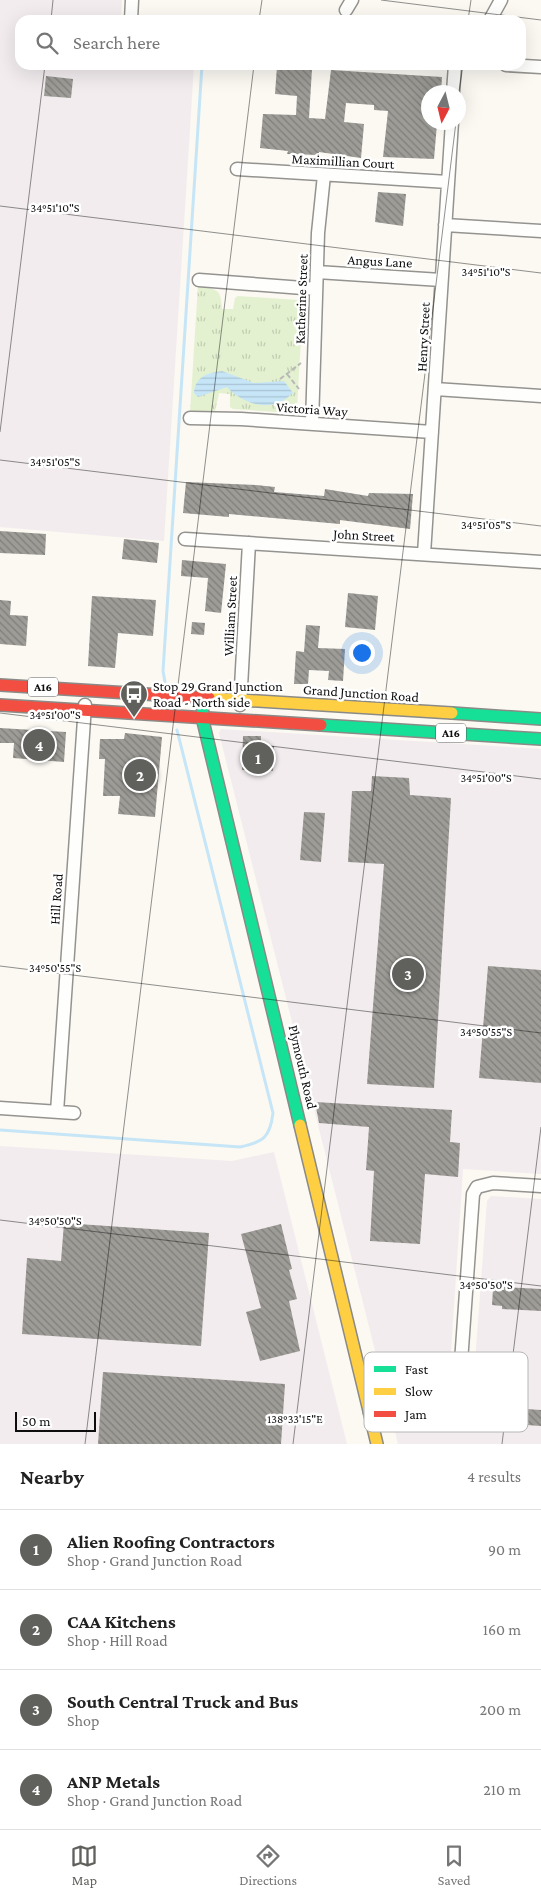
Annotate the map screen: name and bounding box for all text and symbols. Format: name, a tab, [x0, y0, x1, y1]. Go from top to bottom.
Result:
search box	[15, 15, 526, 70]
icon: search	[33, 29, 61, 57]
text: Search here	[73, 32, 160, 53]
north arrow	[421, 85, 466, 130]
street label: Maximillian Court	[291, 150, 395, 172]
text: 34°51'10"S	[31, 201, 80, 215]
street label: Angus Lane	[347, 251, 413, 271]
street label: Katherine Street	[291, 253, 311, 344]
text: 34°51'10"S	[462, 265, 511, 279]
street label: Henry Street	[413, 301, 433, 372]
street label: Victoria Way	[276, 399, 349, 420]
text: 34°51'05"S	[30, 455, 80, 469]
text: 34°51'05"S	[461, 518, 511, 532]
street label: John Street	[331, 525, 396, 545]
street label: William Street	[220, 575, 240, 657]
your location	[349, 640, 375, 666]
road number: A16	[28, 678, 58, 696]
place label: Stop 29 Grand Junction Road - North side	[153, 678, 283, 710]
bus stop icon: Stop 29 Grand Junction Road - North side	[119, 679, 149, 718]
street label: Grand Junction Road	[302, 681, 420, 705]
text: 34°51'00"S	[29, 708, 81, 722]
road number: A16	[436, 724, 466, 742]
pin: 4	[23, 726, 55, 764]
pin: 1	[242, 739, 274, 777]
pin: 2	[124, 756, 156, 794]
text: 34°51'00"S	[460, 771, 512, 785]
street label: Hill Road	[46, 872, 66, 925]
pin: 3	[392, 955, 424, 993]
text: 34°50'55"S	[29, 961, 81, 975]
street label: Plymouth Road	[286, 1023, 321, 1111]
text: 34°50'55"S	[460, 1025, 512, 1039]
text: 34°50'50"S	[28, 1214, 82, 1228]
text: 34°50'50"S	[459, 1278, 513, 1292]
legend	[364, 1352, 528, 1432]
text: Fast	[405, 1361, 429, 1377]
text: Slow	[405, 1383, 433, 1399]
text: Jam	[403, 1406, 427, 1422]
scale bar	[15, 1409, 96, 1432]
text: 138°33'15"E	[267, 1412, 323, 1426]
text: 50 m	[22, 1413, 50, 1429]
text: Nearby	[20, 1465, 84, 1489]
text: 4 results	[467, 1468, 521, 1485]
text: Alien Roofing Contractors	[67, 1531, 275, 1552]
text: 1	[33, 1541, 39, 1558]
text: 90 m	[488, 1541, 521, 1558]
text: Shop · Grand Junction Road	[67, 1552, 242, 1569]
text: CAA Kitchens	[67, 1611, 176, 1632]
text: 2	[32, 1621, 40, 1638]
text: 160 m	[483, 1621, 521, 1638]
text: Shop · Hill Road	[67, 1632, 168, 1649]
text: South Central Truck and Bus	[67, 1691, 298, 1712]
text: 3	[32, 1701, 40, 1718]
text: 200 m	[479, 1701, 521, 1718]
text: Shop	[67, 1712, 99, 1729]
text: ANP Metals	[67, 1771, 160, 1792]
text: 4	[32, 1781, 40, 1798]
text: 210 m	[483, 1781, 521, 1798]
text: Shop · Grand Junction Road	[67, 1792, 242, 1809]
tab: Map	[70, 1842, 98, 1888]
tab: Directions	[239, 1842, 297, 1888]
tab: Saved	[438, 1842, 471, 1888]

